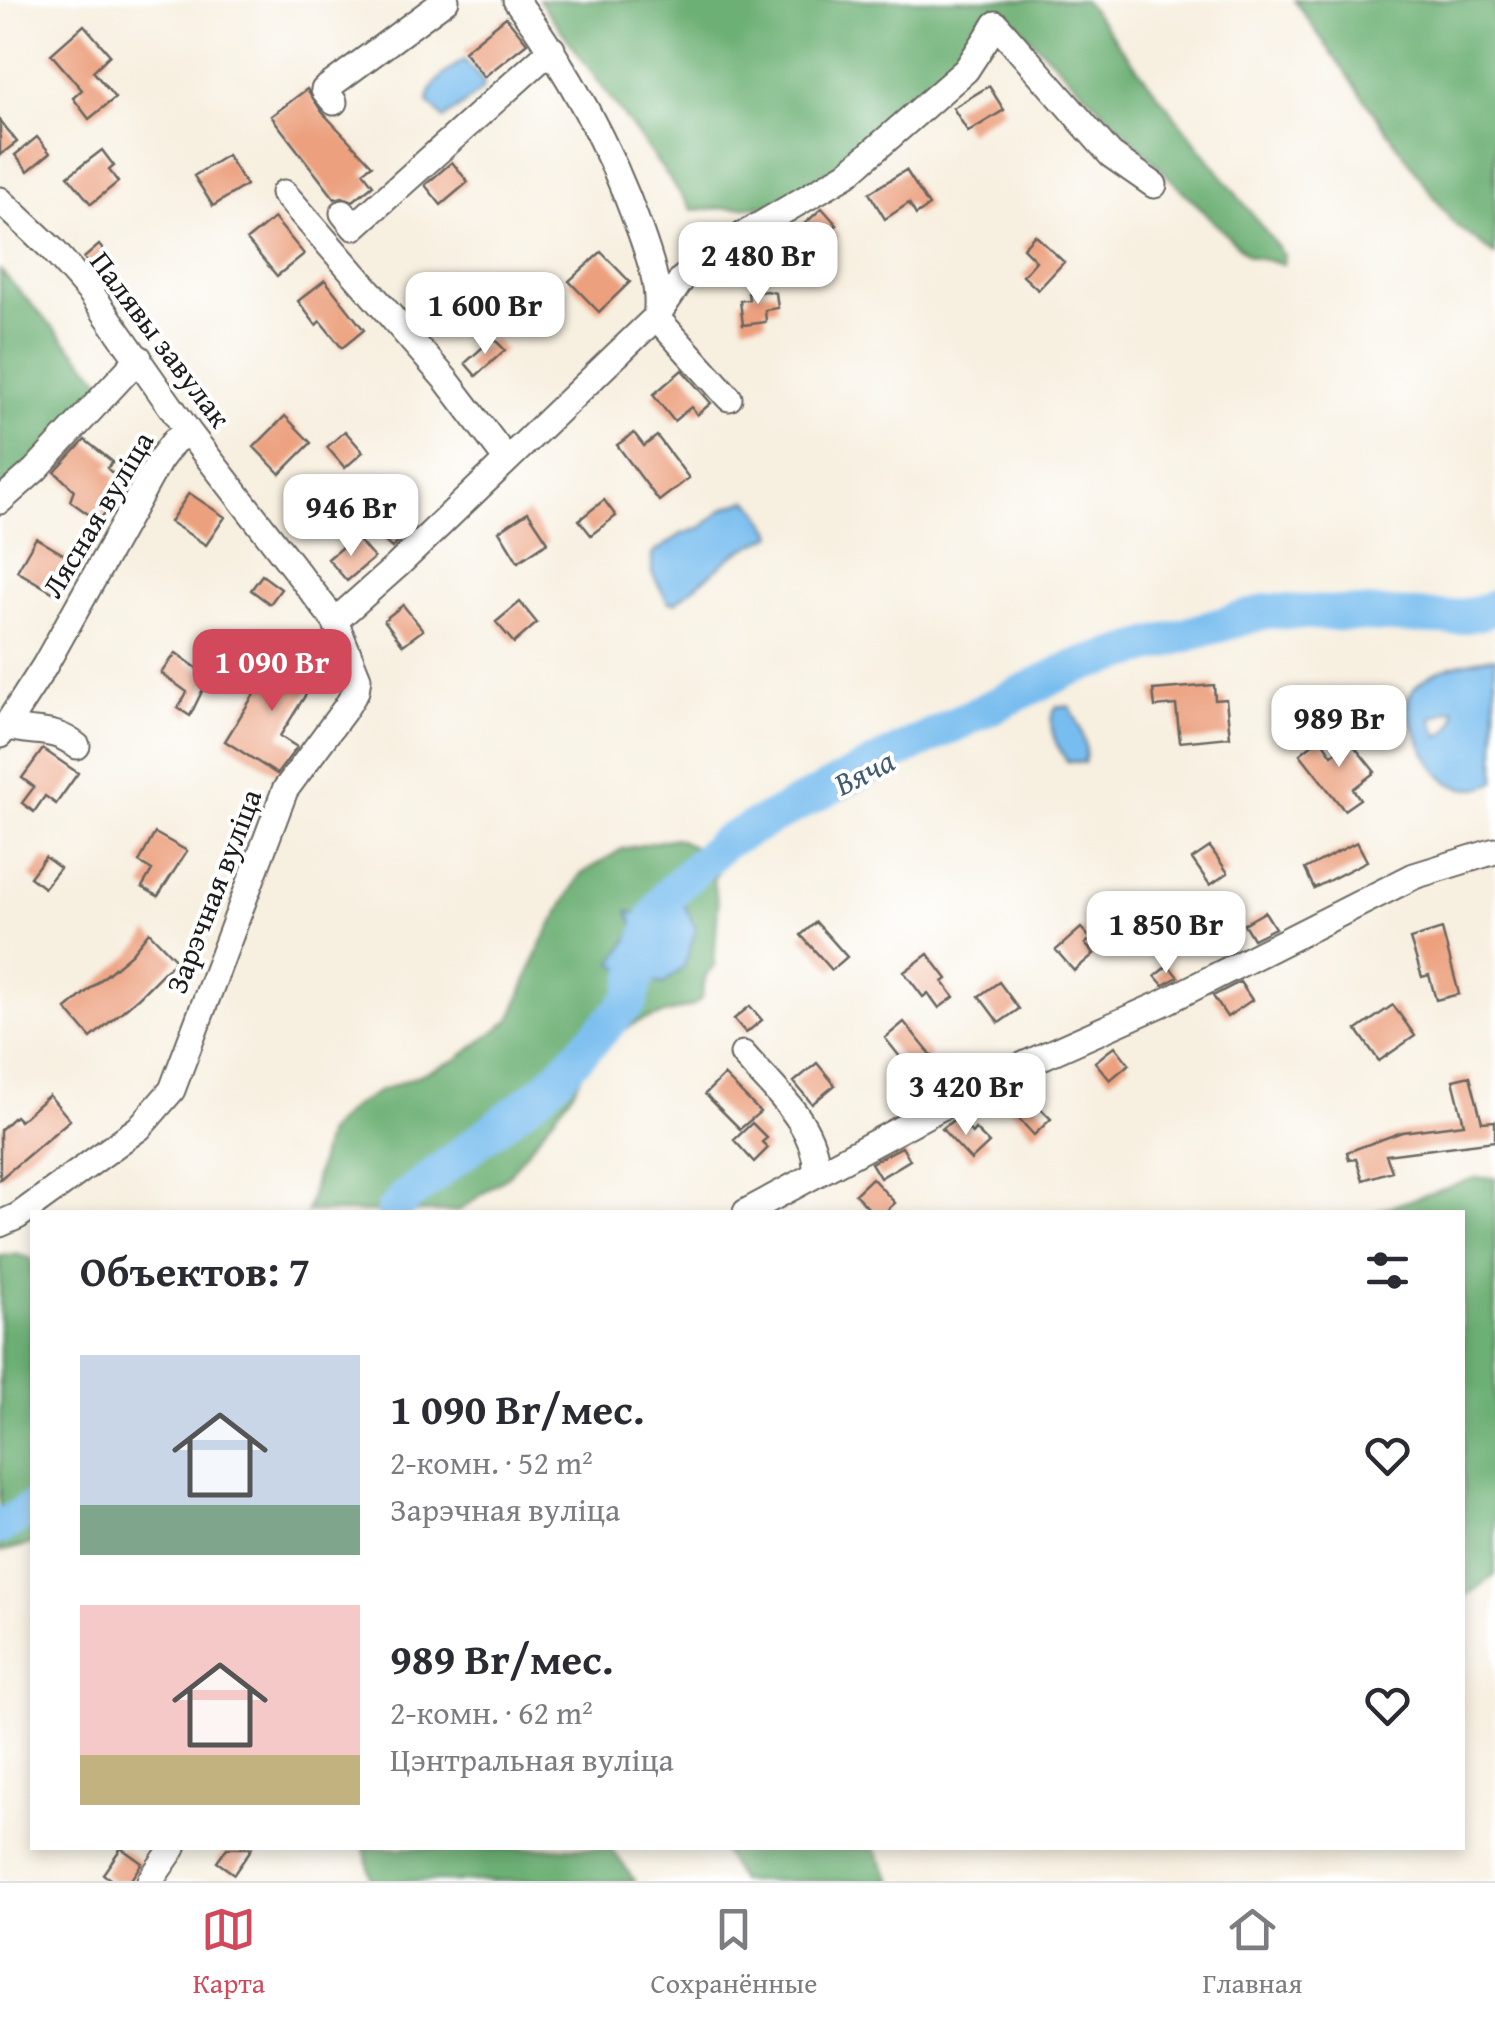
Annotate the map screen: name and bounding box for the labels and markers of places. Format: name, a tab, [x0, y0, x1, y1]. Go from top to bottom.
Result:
pin: 2 480 Br	[655, 222, 861, 307]
pin: 1 600 Br	[382, 272, 588, 357]
pin: 946 Br	[270, 474, 432, 559]
pin: 1 090 Br	[169, 629, 375, 714]
pin: 989 Br	[1258, 685, 1420, 770]
pin: 1 850 Br	[1063, 891, 1269, 976]
pin: 3 420 Br	[863, 1053, 1069, 1138]

